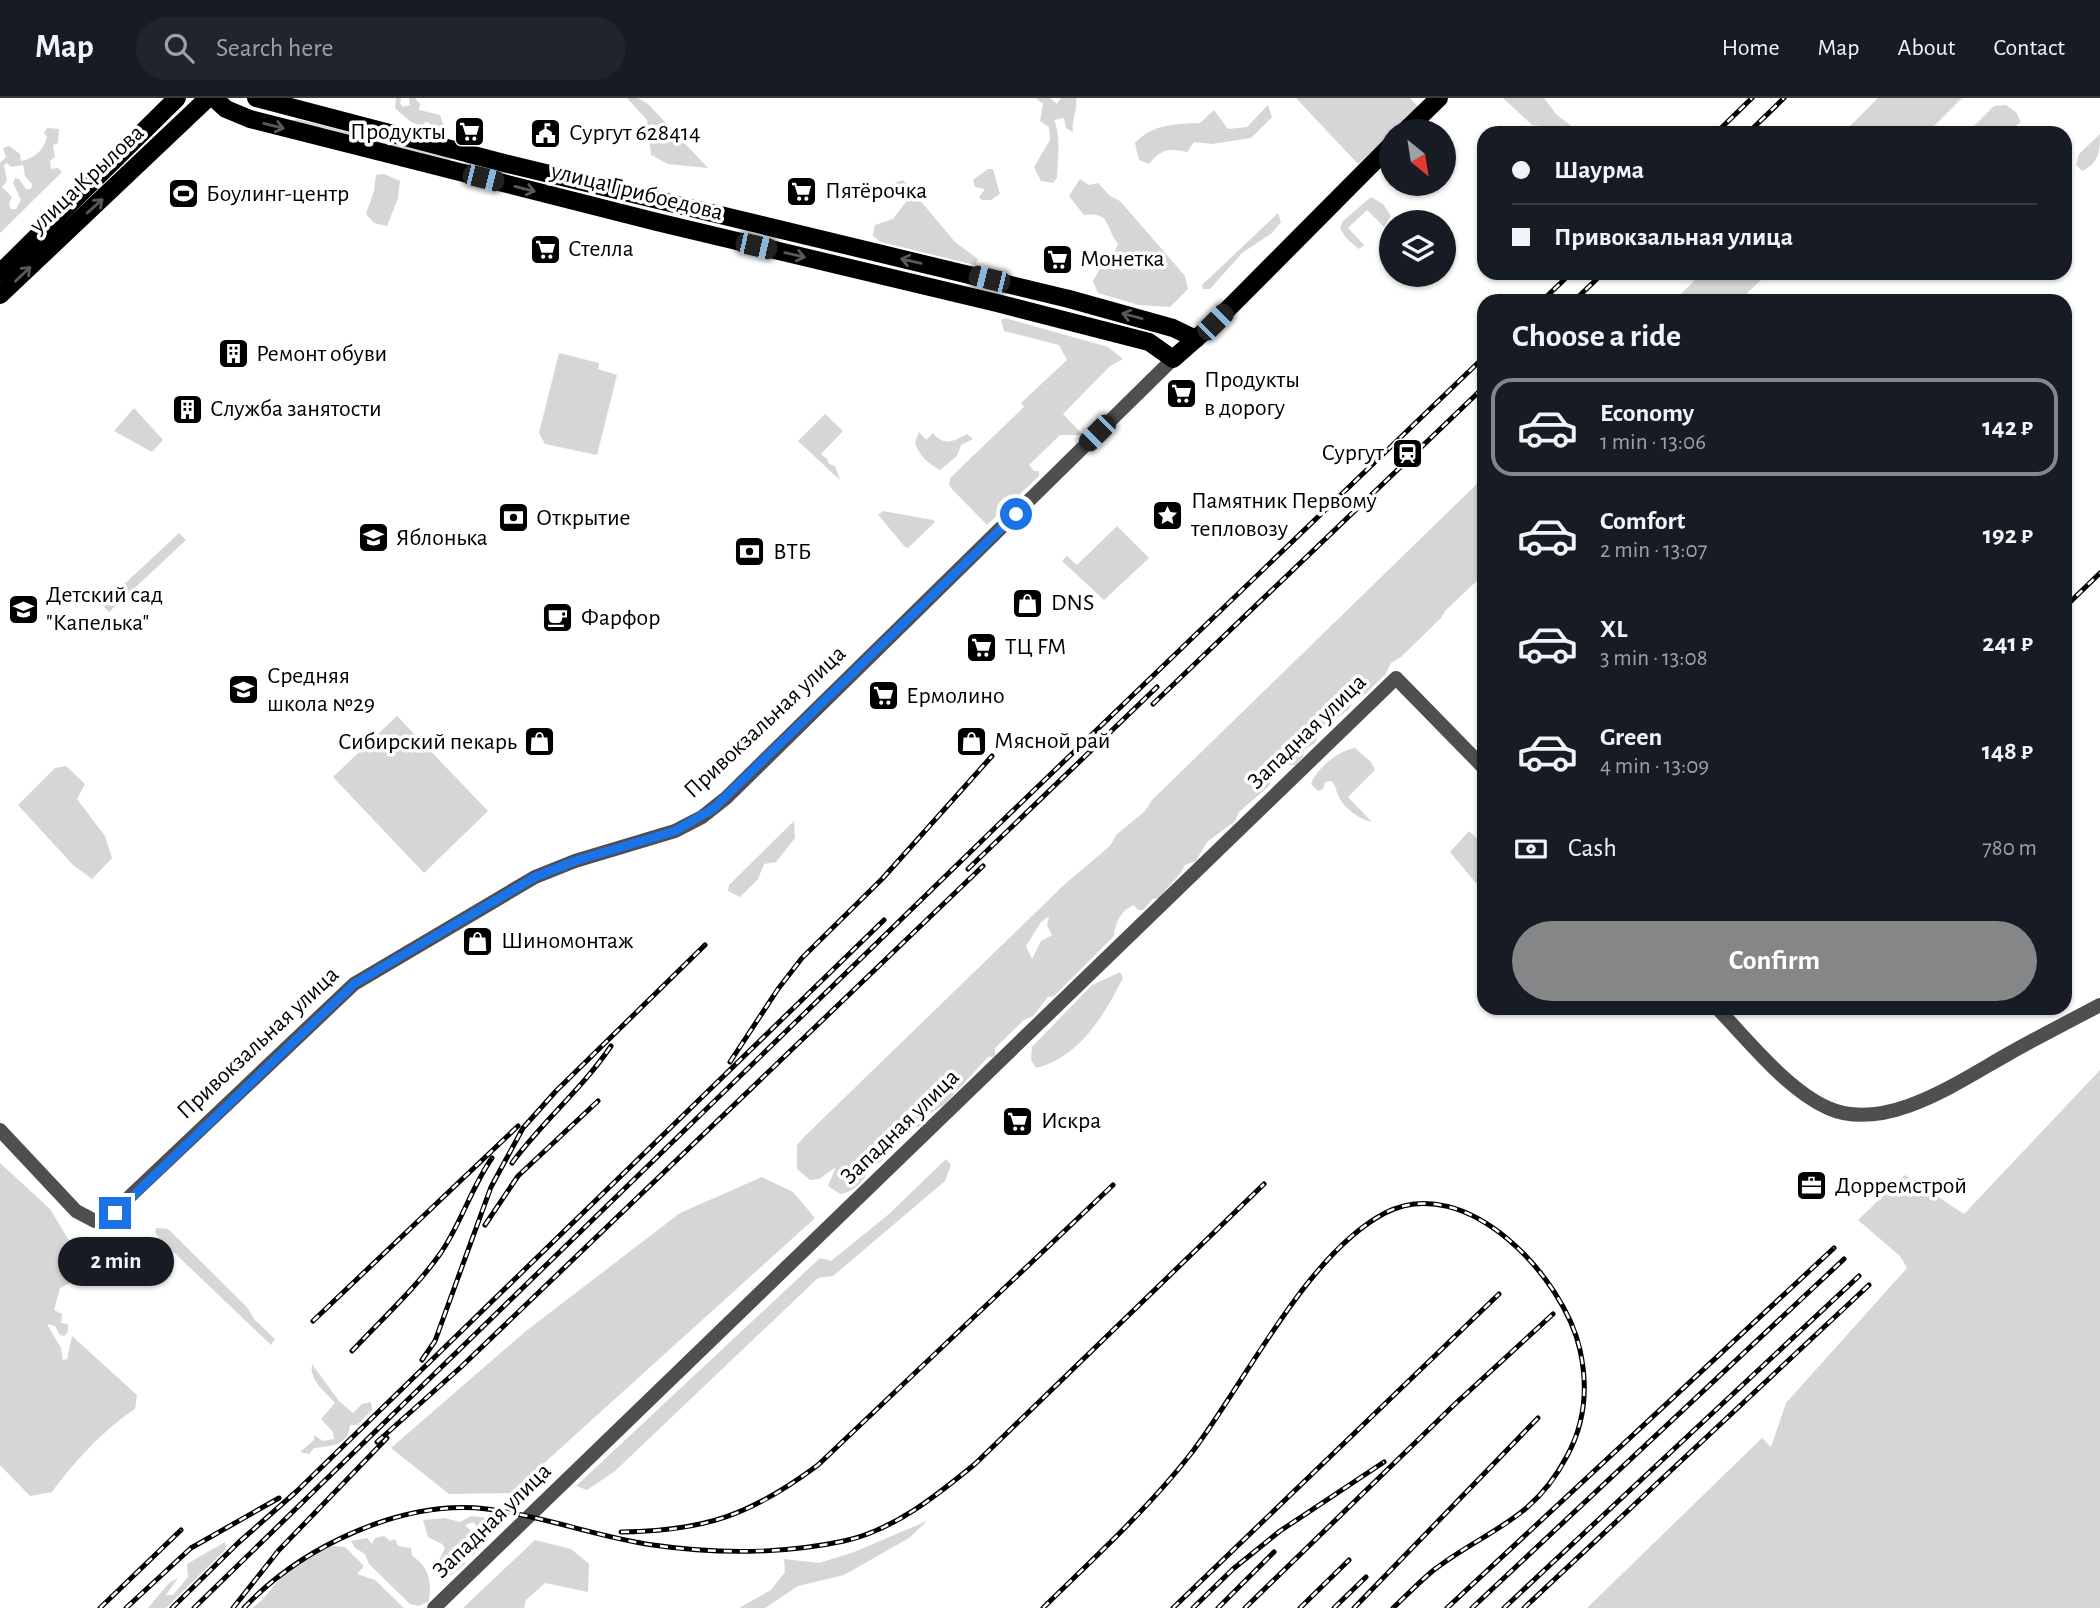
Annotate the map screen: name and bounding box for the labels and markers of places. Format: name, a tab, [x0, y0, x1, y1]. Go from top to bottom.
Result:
supermarket icon: Продукты	[452, 115, 486, 149]
public building icon: Сургут 628414	[529, 116, 563, 150]
place label: Продукты	[350, 120, 446, 144]
place label: Сургут 628414	[569, 121, 701, 145]
supermarket icon: Пятёрочка	[785, 174, 819, 208]
sports icon: Боулинг-центр	[166, 177, 200, 211]
place label: Пятёрочка	[825, 179, 927, 203]
place label: Боулинг-центр	[206, 182, 349, 206]
supermarket icon: Стелла	[528, 232, 562, 266]
place label: Стелла	[568, 237, 634, 261]
supermarket icon: Монетка	[1040, 242, 1074, 276]
place label: Монетка	[1080, 247, 1165, 271]
building icon: Ремонт обуви	[216, 337, 250, 371]
place label: Ремонт обуви	[256, 342, 387, 366]
place label: Продукты в дорогу	[1204, 368, 1300, 420]
supermarket icon: Продукты в дорогу	[1164, 377, 1198, 411]
building icon: Служба занятости	[170, 392, 204, 426]
place label: Служба занятости	[210, 397, 382, 421]
station icon: Сургут	[1390, 436, 1424, 470]
place label: Сургут	[1321, 441, 1384, 465]
place label: Памятник Первому тепловозу	[1190, 489, 1378, 541]
place icon: Памятник Первому тепловозу	[1151, 498, 1185, 532]
bank icon: Открытие	[496, 501, 530, 535]
place label: Открытие	[536, 506, 631, 530]
school or university icon: Яблонька	[356, 521, 390, 555]
place label: Яблонька	[396, 526, 488, 550]
bank icon: ВТБ	[733, 535, 767, 569]
place label: ВТБ	[773, 540, 812, 564]
place label: Детский сад "Капелька"	[46, 583, 163, 635]
shop icon: DNS	[1011, 586, 1045, 620]
place label: DNS	[1051, 591, 1094, 615]
school or university icon: Детский сад "Капелька"	[6, 592, 40, 626]
cafe icon: Фарфор	[541, 601, 575, 635]
place label: Фарфор	[581, 606, 660, 630]
supermarket icon: ТЦ FM	[965, 630, 999, 664]
place label: ТЦ FM	[1005, 635, 1066, 659]
place label: Средняя школа №29	[267, 664, 375, 716]
school or university icon: Средняя школа №29	[227, 673, 261, 707]
supermarket icon: Ермолино	[866, 679, 900, 713]
place label: Ермолино	[906, 684, 1005, 708]
shop icon: Мясной рай	[954, 724, 988, 758]
shop icon: Сибирский пекарь	[523, 725, 557, 759]
place label: Мясной рай	[994, 729, 1111, 753]
place label: Сибирский пекарь	[338, 730, 517, 754]
shop icon: Шиномонтаж	[461, 924, 495, 958]
place label: Шиномонтаж	[501, 929, 634, 953]
supermarket icon: Искра	[1001, 1104, 1035, 1138]
place label: Искра	[1041, 1109, 1101, 1133]
office icon: Дорремстрой	[1795, 1169, 1829, 1203]
place label: Дорремстрой	[1835, 1174, 1967, 1198]

